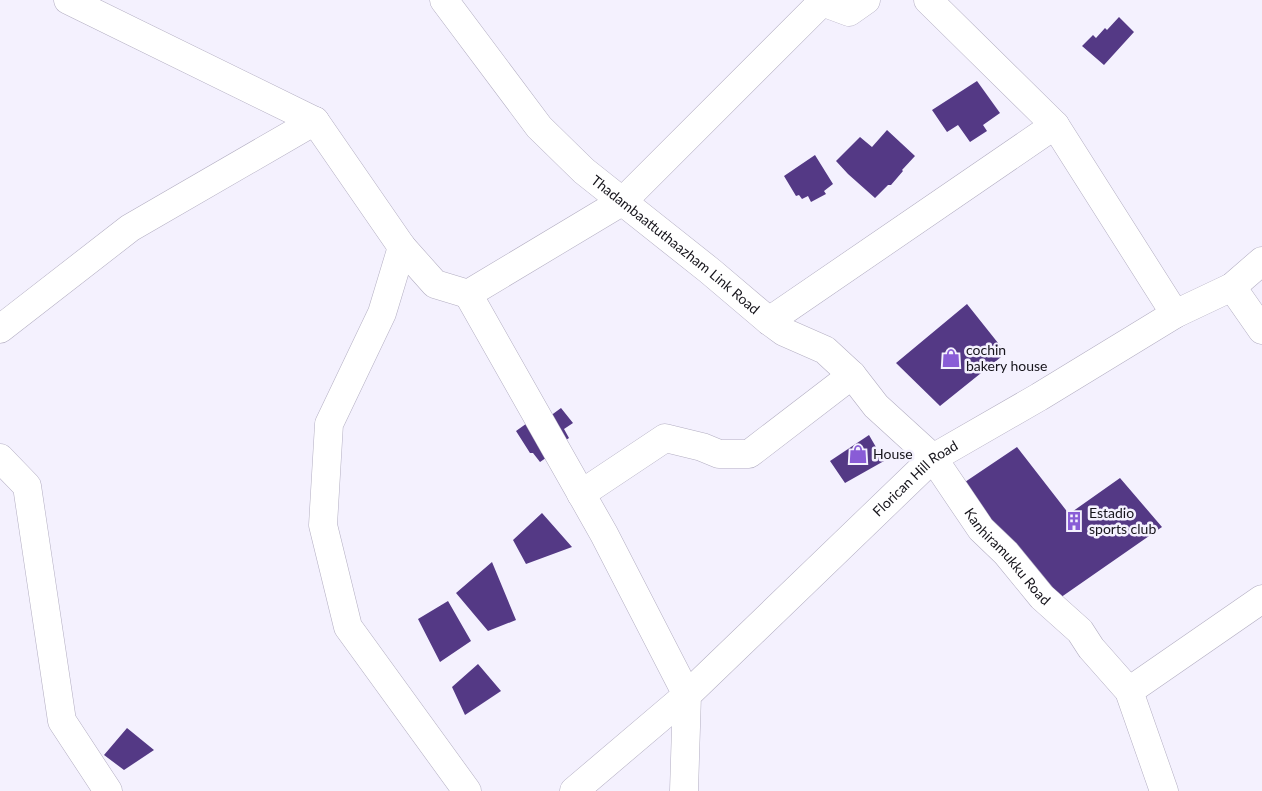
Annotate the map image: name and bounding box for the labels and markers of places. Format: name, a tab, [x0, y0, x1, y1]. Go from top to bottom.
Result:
place label: cochin bakery house	[966, 341, 1047, 374]
shop icon: cochin bakery house	[940, 347, 962, 369]
shop icon: House	[847, 443, 869, 465]
place label: House	[873, 445, 913, 462]
place label: Estadio sports club	[1089, 504, 1156, 537]
building icon: Estadio sports club	[1063, 510, 1085, 532]

